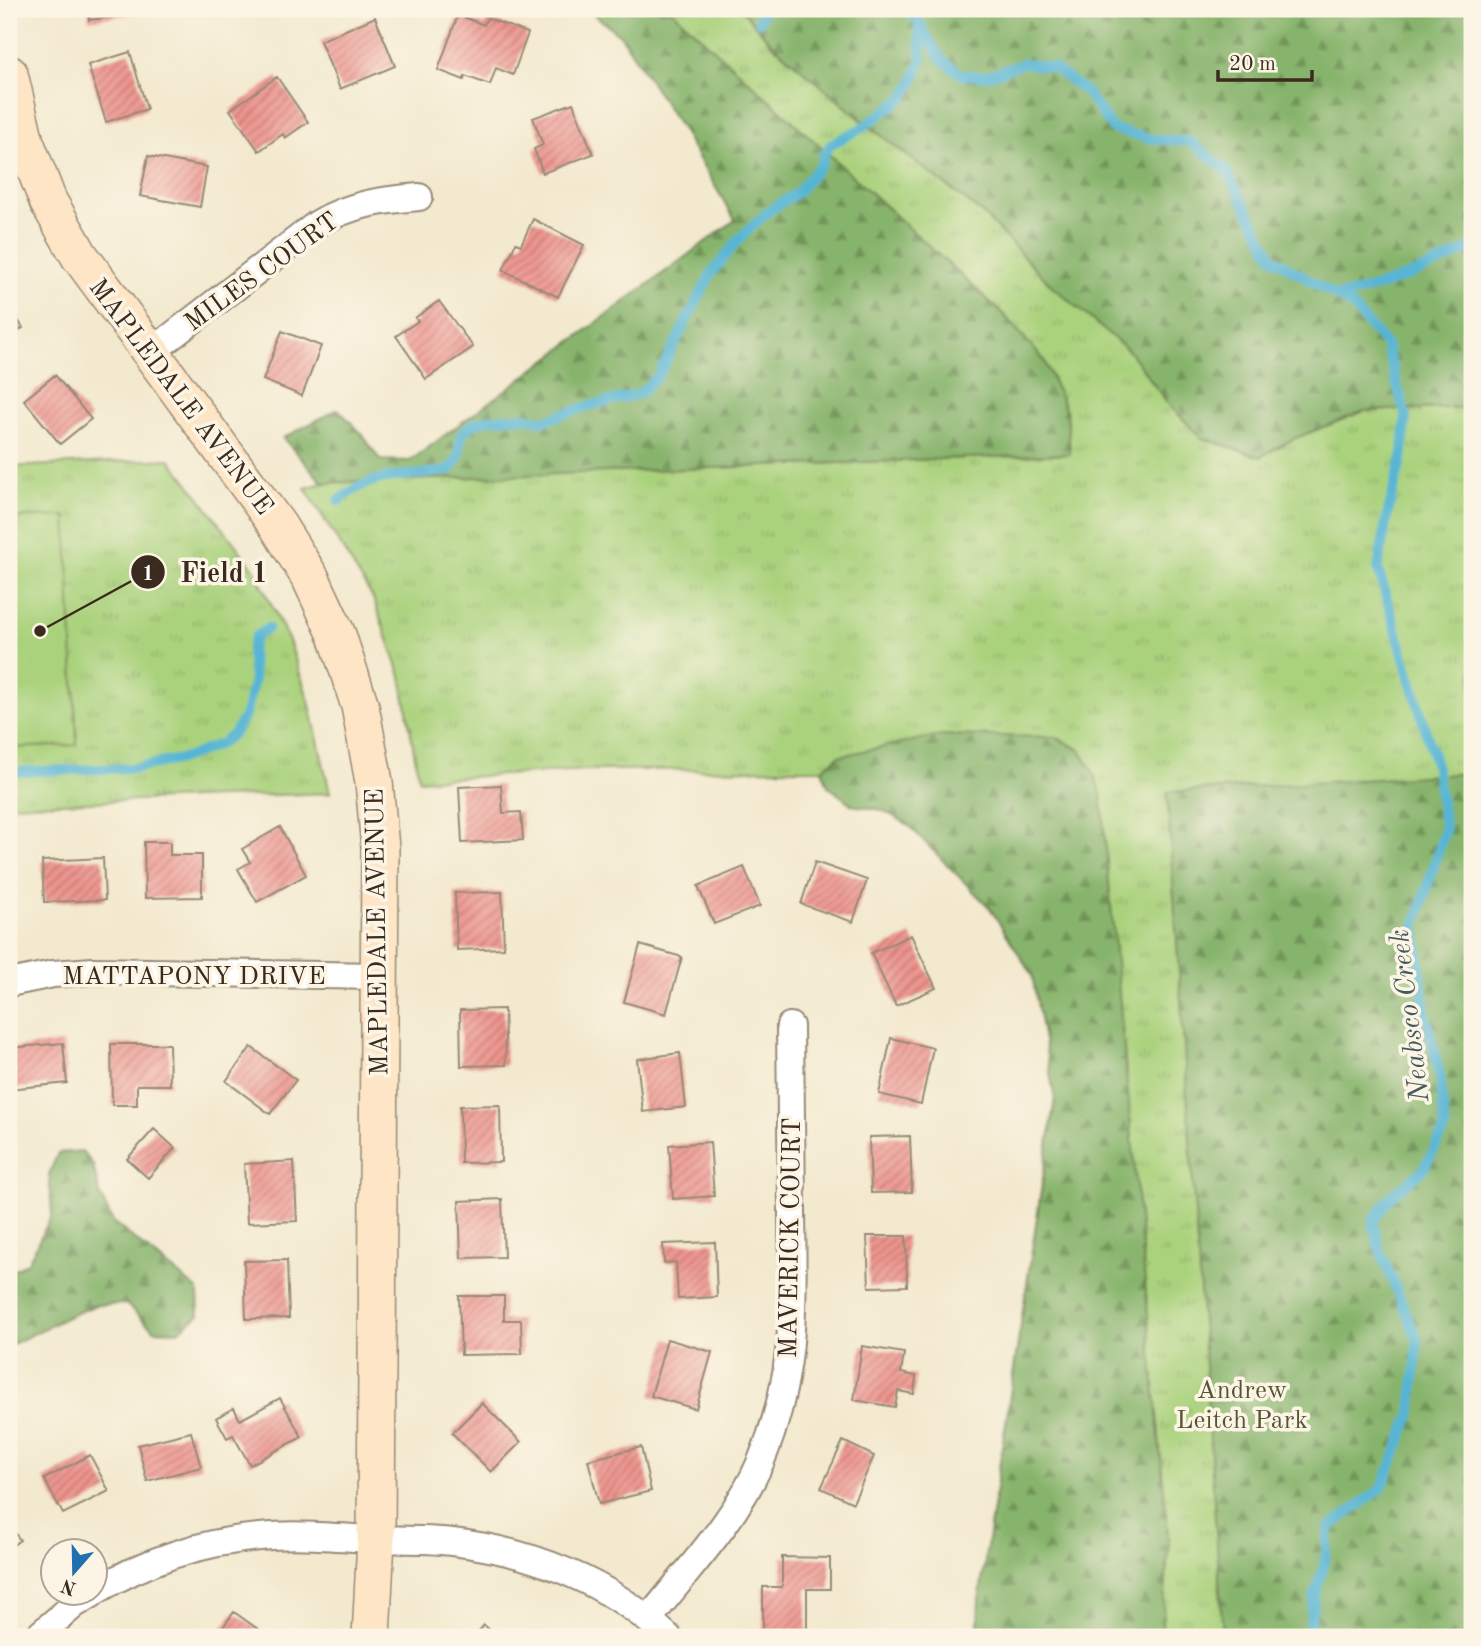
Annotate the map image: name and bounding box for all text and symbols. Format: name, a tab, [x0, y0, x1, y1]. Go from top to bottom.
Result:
scale bar	[1218, 38, 1313, 82]
text: 20 m	[1229, 54, 1276, 75]
street label: MILES COURT	[180, 208, 344, 337]
street label: MAPLEDALE AVENUE	[83, 275, 277, 520]
callout: Field 1	[131, 548, 282, 597]
text: Field 1	[180, 561, 268, 589]
text: 1	[142, 564, 154, 585]
street label: MAPLEDALE AVENUE	[362, 788, 394, 1076]
water label: Neabsco Creek	[1386, 928, 1436, 1105]
street label: MATTAPONY DRIVE	[62, 964, 326, 990]
street label: MAVERICK COURT	[776, 1117, 806, 1359]
park label: Andrew Leitch Park	[1176, 1378, 1308, 1434]
north arrow	[38, 1538, 108, 1608]
text: N	[59, 1574, 79, 1597]

